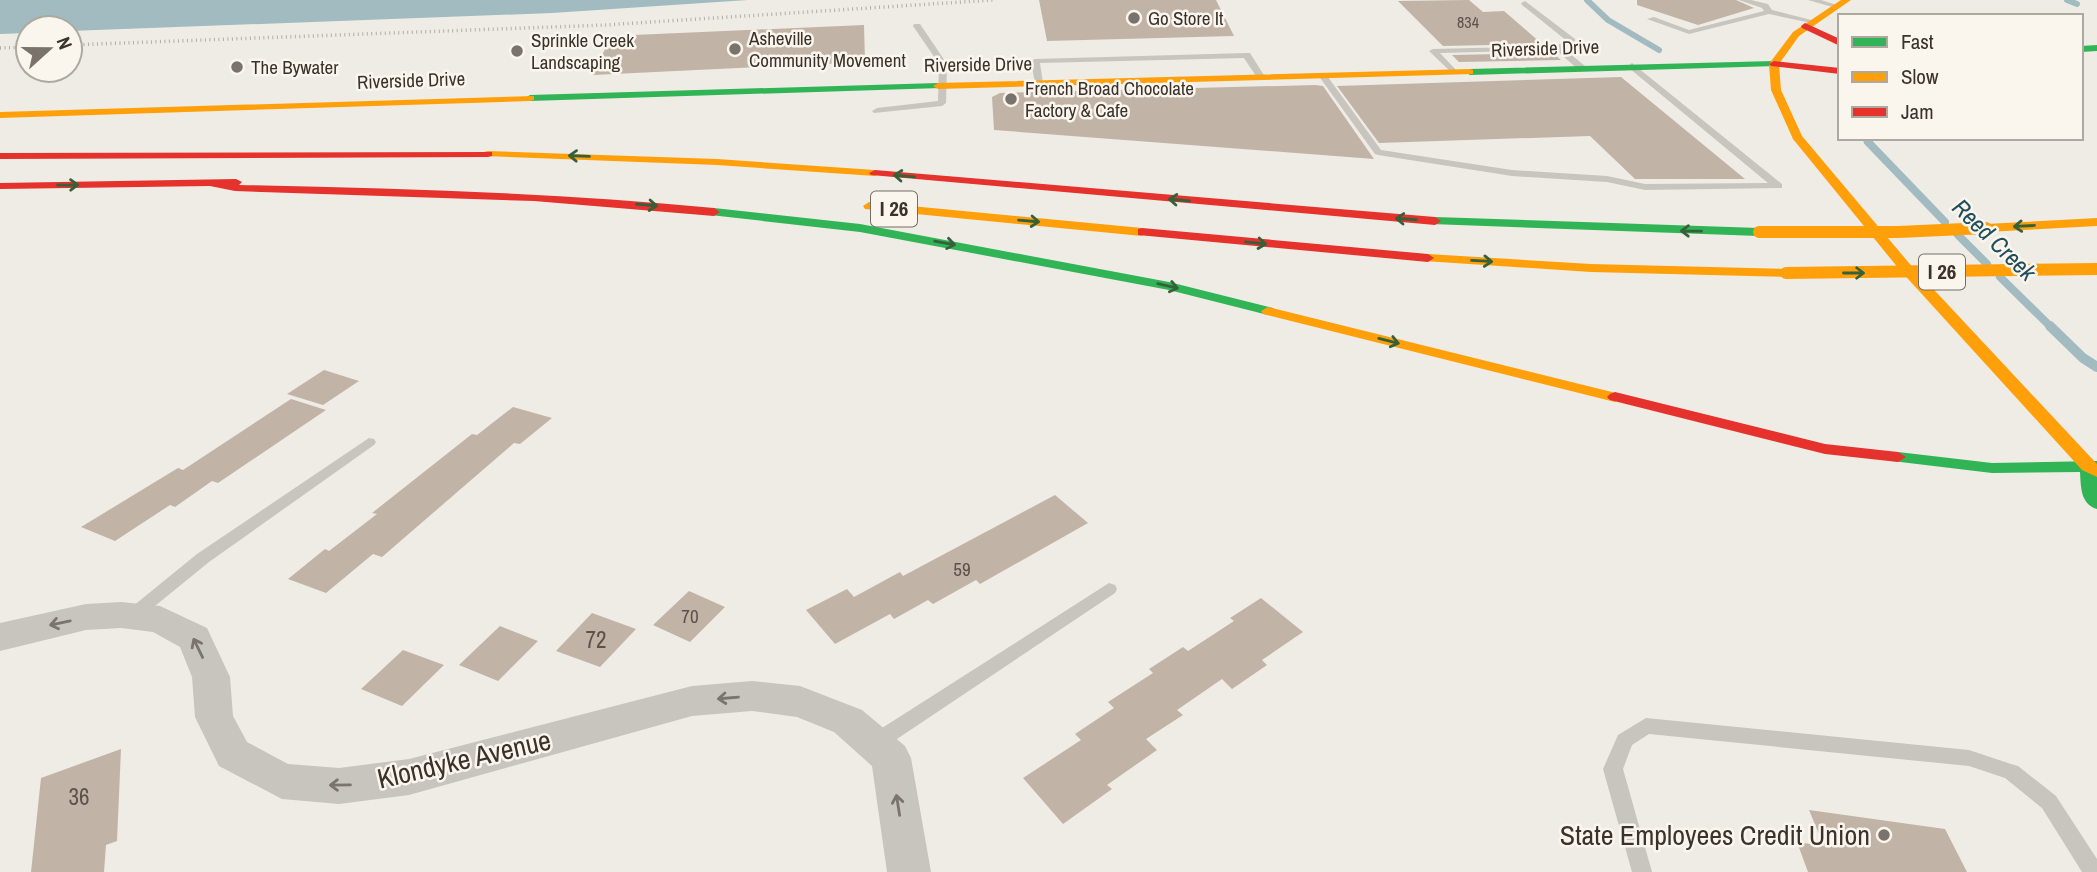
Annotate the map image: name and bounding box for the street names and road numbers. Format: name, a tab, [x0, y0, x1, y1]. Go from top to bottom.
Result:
street label: Riverside Drive	[1490, 33, 1600, 63]
street label: Riverside Drive	[924, 50, 1032, 78]
street label: Riverside Drive	[356, 65, 466, 95]
road number: I 26	[871, 192, 917, 227]
road number: I 26	[1919, 254, 1965, 290]
street label: Klondyke Avenue	[373, 721, 555, 797]

